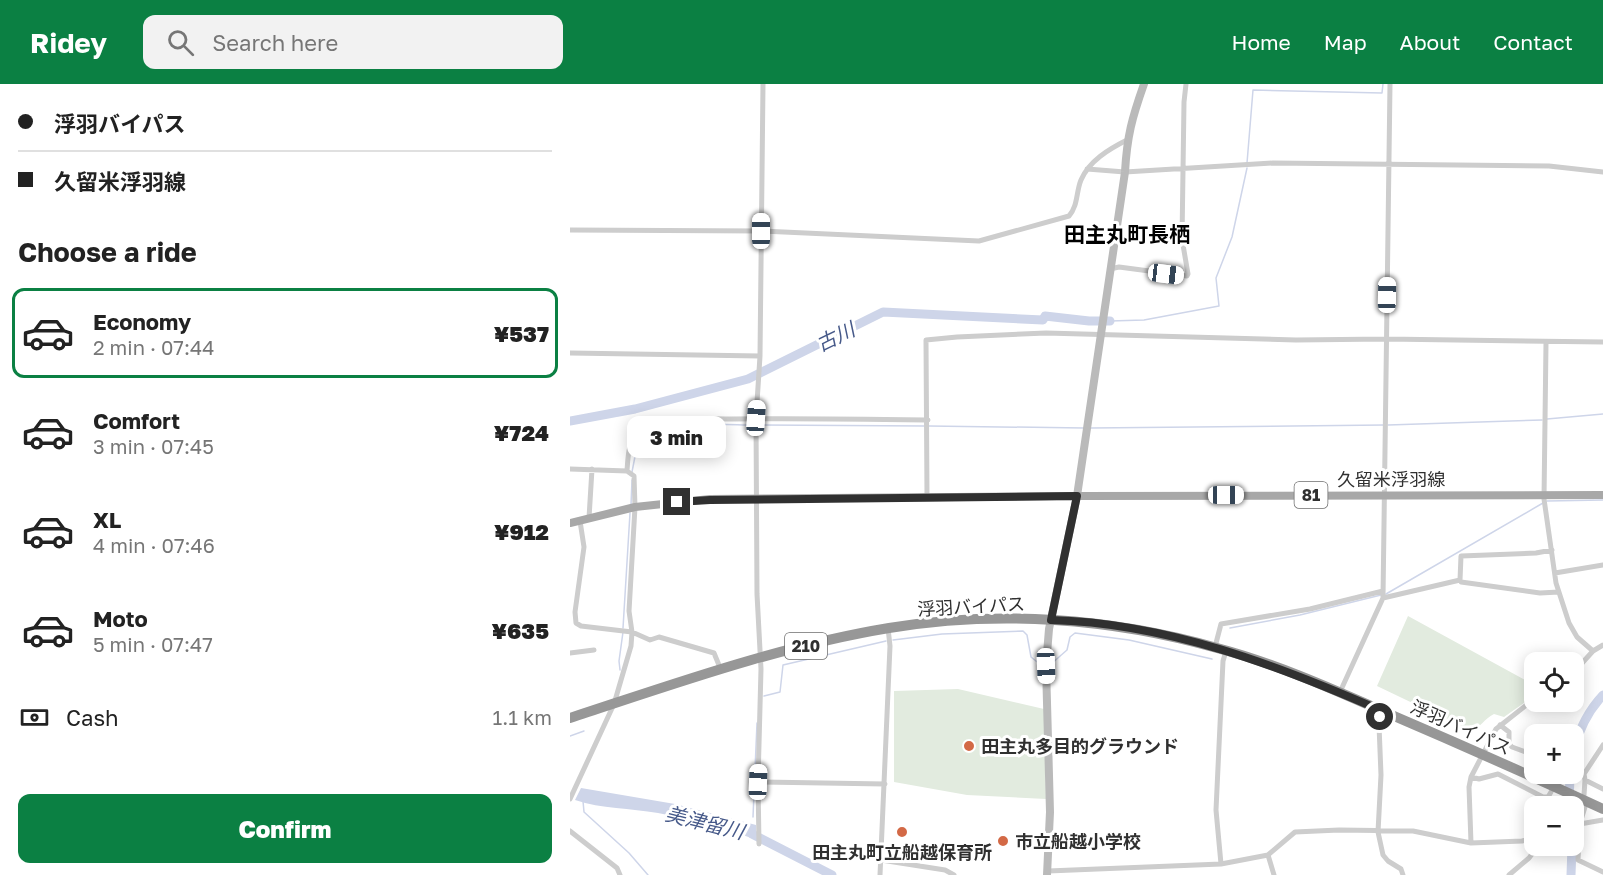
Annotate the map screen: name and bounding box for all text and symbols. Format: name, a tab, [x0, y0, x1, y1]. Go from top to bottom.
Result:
search box	[143, 15, 563, 69]
text: Ridey	[30, 26, 107, 59]
icon: search	[164, 26, 197, 59]
text: Search here	[212, 29, 338, 56]
text: Home	[1231, 29, 1291, 55]
text: Map	[1324, 29, 1367, 55]
text: About	[1400, 29, 1460, 55]
text: Contact	[1493, 29, 1573, 55]
text: 浮羽バイパス	[54, 110, 186, 137]
text: 久留米浮羽線	[54, 168, 186, 195]
car	[752, 213, 770, 249]
district label: 田主丸町長栖	[1064, 221, 1190, 247]
text: Choose a ride	[18, 236, 197, 268]
car	[1147, 263, 1185, 285]
car	[1378, 277, 1396, 313]
icon: car	[21, 306, 75, 360]
text: Economy	[93, 308, 191, 335]
water label: 古川	[812, 316, 860, 356]
text: ¥537	[494, 320, 549, 347]
text: 2 min · 07:44	[93, 335, 214, 359]
car	[746, 399, 766, 437]
icon: car	[21, 405, 75, 459]
text: Comfort	[93, 407, 180, 434]
callout: 3 min	[627, 415, 726, 457]
text: ¥724	[494, 419, 549, 446]
text: 3 min	[650, 425, 703, 449]
text: 3 min · 07:45	[93, 434, 214, 458]
street label: 久留米浮羽線	[1337, 468, 1445, 490]
road number: 81	[1294, 482, 1328, 508]
car	[1208, 486, 1244, 504]
route end	[663, 488, 690, 515]
icon: car	[21, 504, 75, 558]
text: XL	[93, 506, 121, 533]
text: ¥912	[494, 518, 549, 545]
text: 4 min · 07:46	[93, 533, 215, 557]
street label: 浮羽バイパス	[917, 592, 1025, 620]
icon: car	[21, 603, 75, 657]
text: Moto	[93, 605, 148, 632]
text: ¥635	[491, 617, 549, 644]
text: 5 min · 07:47	[93, 632, 213, 656]
road number: 210	[785, 633, 827, 659]
car	[1036, 648, 1056, 684]
map controls	[1524, 652, 1584, 856]
button: locate	[1524, 652, 1584, 712]
street label: 浮羽バイパス	[1407, 695, 1515, 759]
icon: cash	[18, 701, 51, 734]
route start	[1366, 703, 1393, 730]
text: Cash	[66, 704, 119, 731]
text: 1.1 km	[493, 705, 552, 729]
button: +	[1524, 724, 1584, 784]
place label: 田主丸多目的グラウンド	[981, 735, 1179, 757]
marker: 田主丸多目的グラウンド	[962, 739, 976, 753]
car	[748, 764, 768, 800]
button: Confirm	[18, 794, 552, 863]
button: −	[1524, 796, 1584, 856]
water label: 美津留川	[663, 801, 749, 844]
marker: 田主丸町立船越保育所	[895, 825, 909, 839]
place label: 市立船越小学校	[1015, 830, 1141, 852]
marker: 市立船越小学校	[996, 834, 1010, 848]
place label: 田主丸町立船越保育所	[812, 841, 992, 863]

